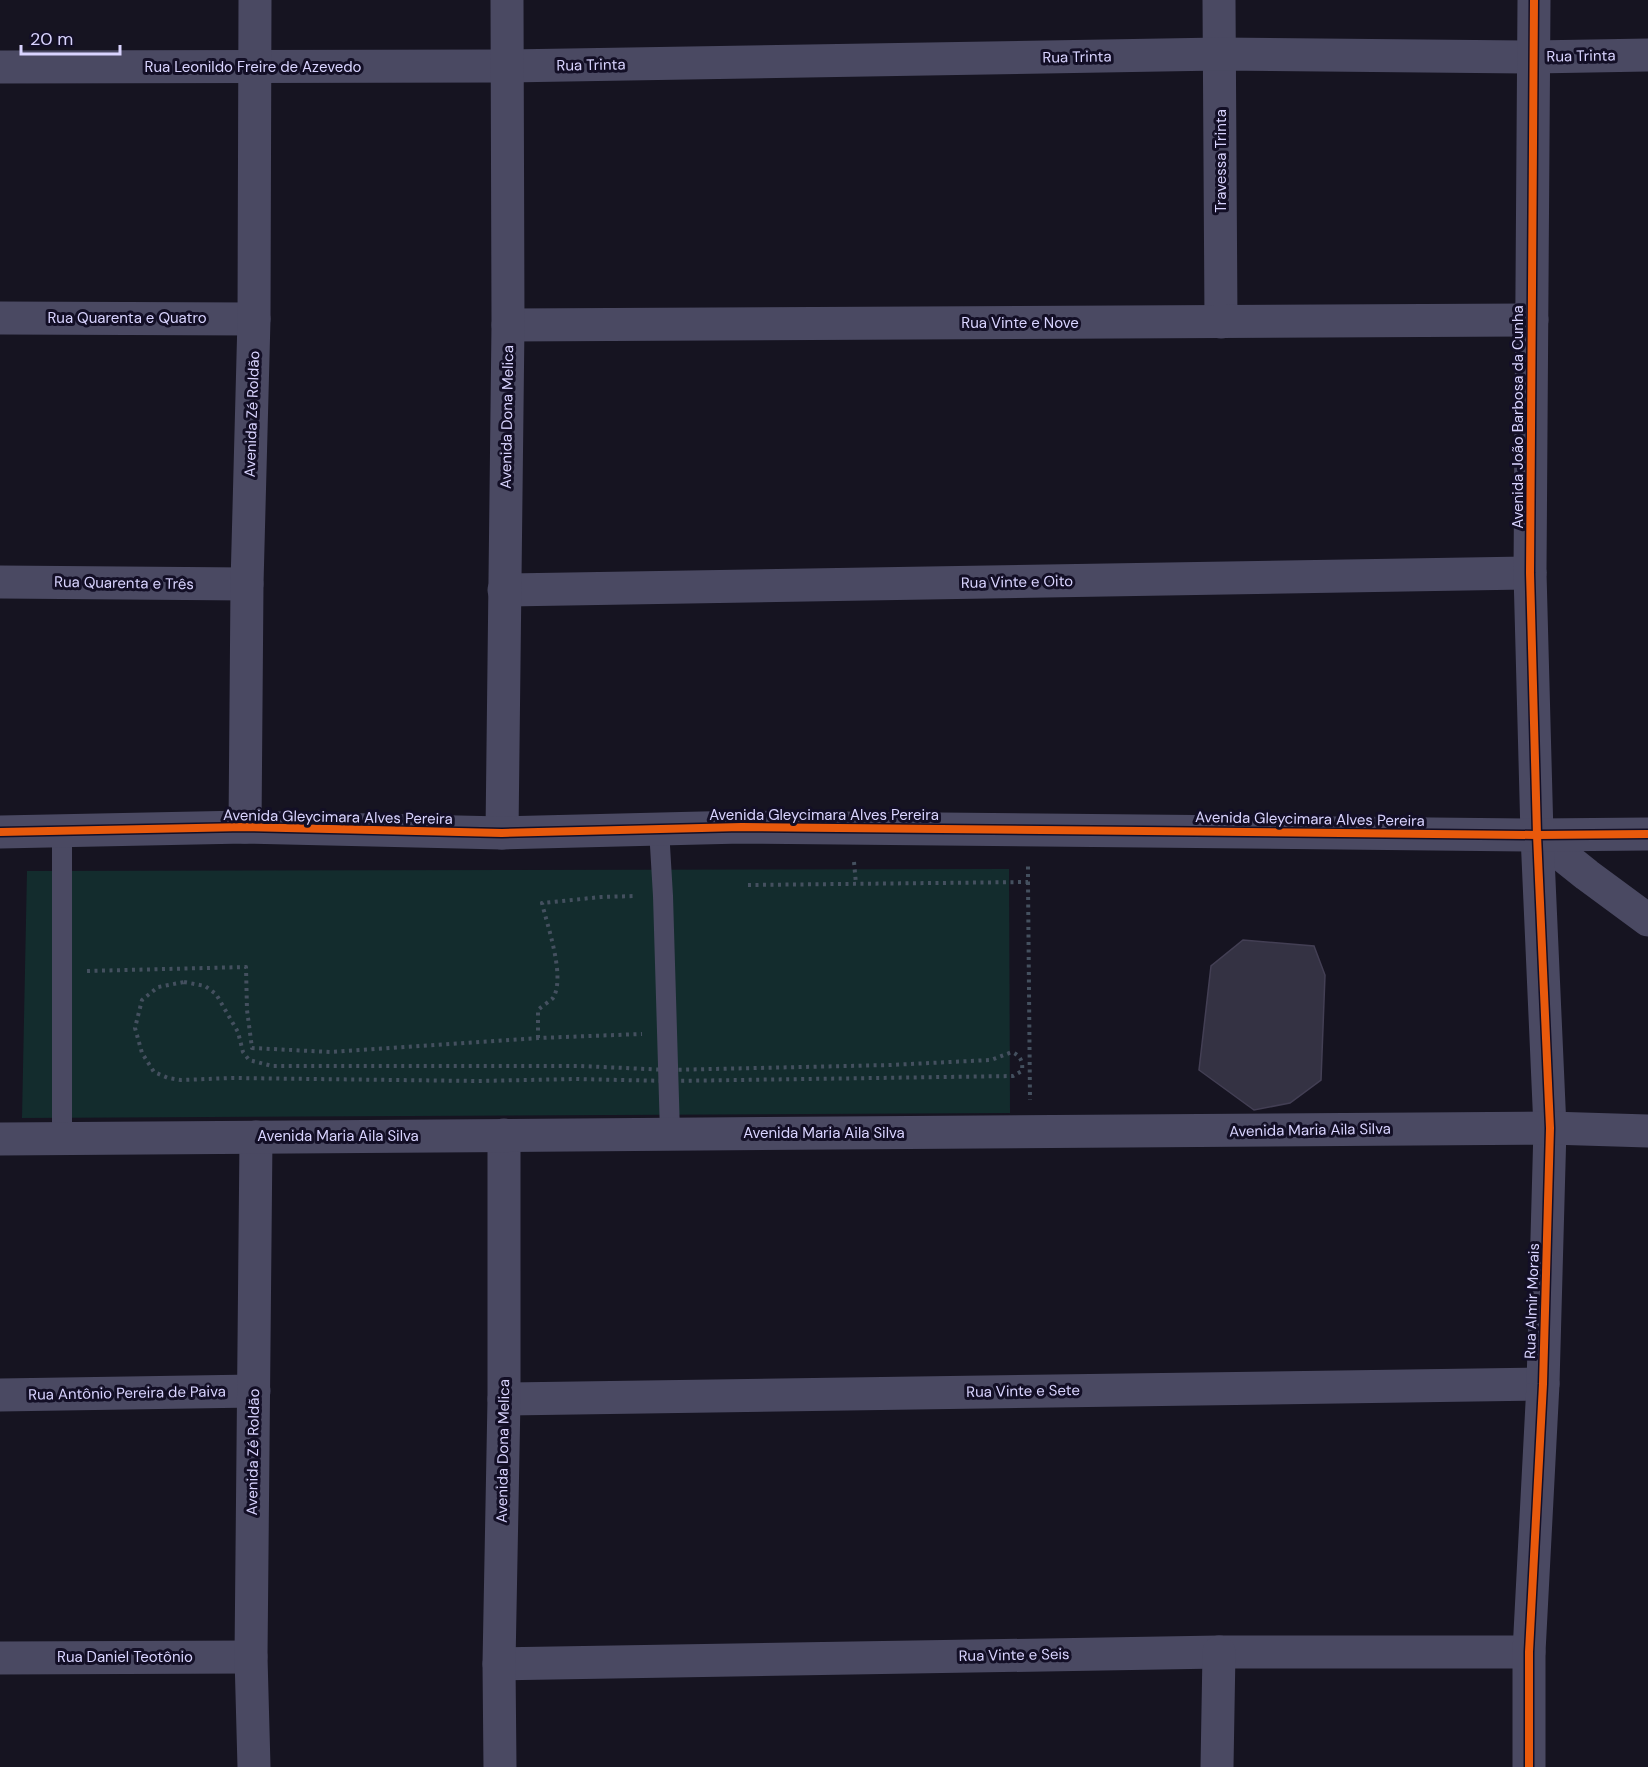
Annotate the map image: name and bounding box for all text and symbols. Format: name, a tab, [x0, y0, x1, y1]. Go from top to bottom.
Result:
scale bar	[21, 18, 120, 56]
text: 20 m	[30, 27, 73, 51]
street label: Rua Trinta	[1546, 45, 1616, 67]
street label: Rua Trinta	[1042, 46, 1112, 68]
street label: Rua Trinta	[556, 54, 626, 76]
street label: Rua Leonildo Freire de Azevedo	[144, 57, 362, 77]
street label: Travessa Trinta	[1211, 109, 1231, 213]
street label: Avenida João Barbosa da Cunha	[1508, 305, 1528, 529]
street label: Rua Quarenta e Quatro	[47, 308, 207, 328]
street label: Rua Vinte e Nove	[961, 313, 1079, 333]
street label: Avenida Dona Melica	[496, 345, 518, 489]
street label: Avenida Zé Roldão	[240, 350, 264, 478]
street label: Rua Vinte e Oito	[961, 571, 1073, 593]
street label: Rua Quarenta e Três	[54, 572, 194, 594]
street label: Avenida Gleycimara Alves Pereira	[223, 805, 453, 829]
street label: Avenida Gleycimara Alves Pereira	[709, 805, 939, 825]
street label: Avenida Gleycimara Alves Pereira	[1195, 807, 1425, 831]
street label: Avenida Maria Aila Silva	[1229, 1119, 1391, 1141]
street label: Avenida Maria Aila Silva	[743, 1123, 905, 1143]
street label: Avenida Maria Aila Silva	[257, 1126, 419, 1146]
street label: Rua Almir Morais	[1520, 1243, 1544, 1359]
street label: Avenida Dona Melica	[492, 1379, 514, 1523]
street label: Rua Vinte e Sete	[966, 1380, 1080, 1402]
street label: Rua Antônio Pereira de Paiva	[28, 1381, 226, 1405]
street label: Avenida Zé Roldão	[242, 1388, 264, 1516]
street label: Rua Vinte e Seis	[958, 1644, 1070, 1666]
street label: Rua Daniel Teotônio	[57, 1647, 193, 1667]

